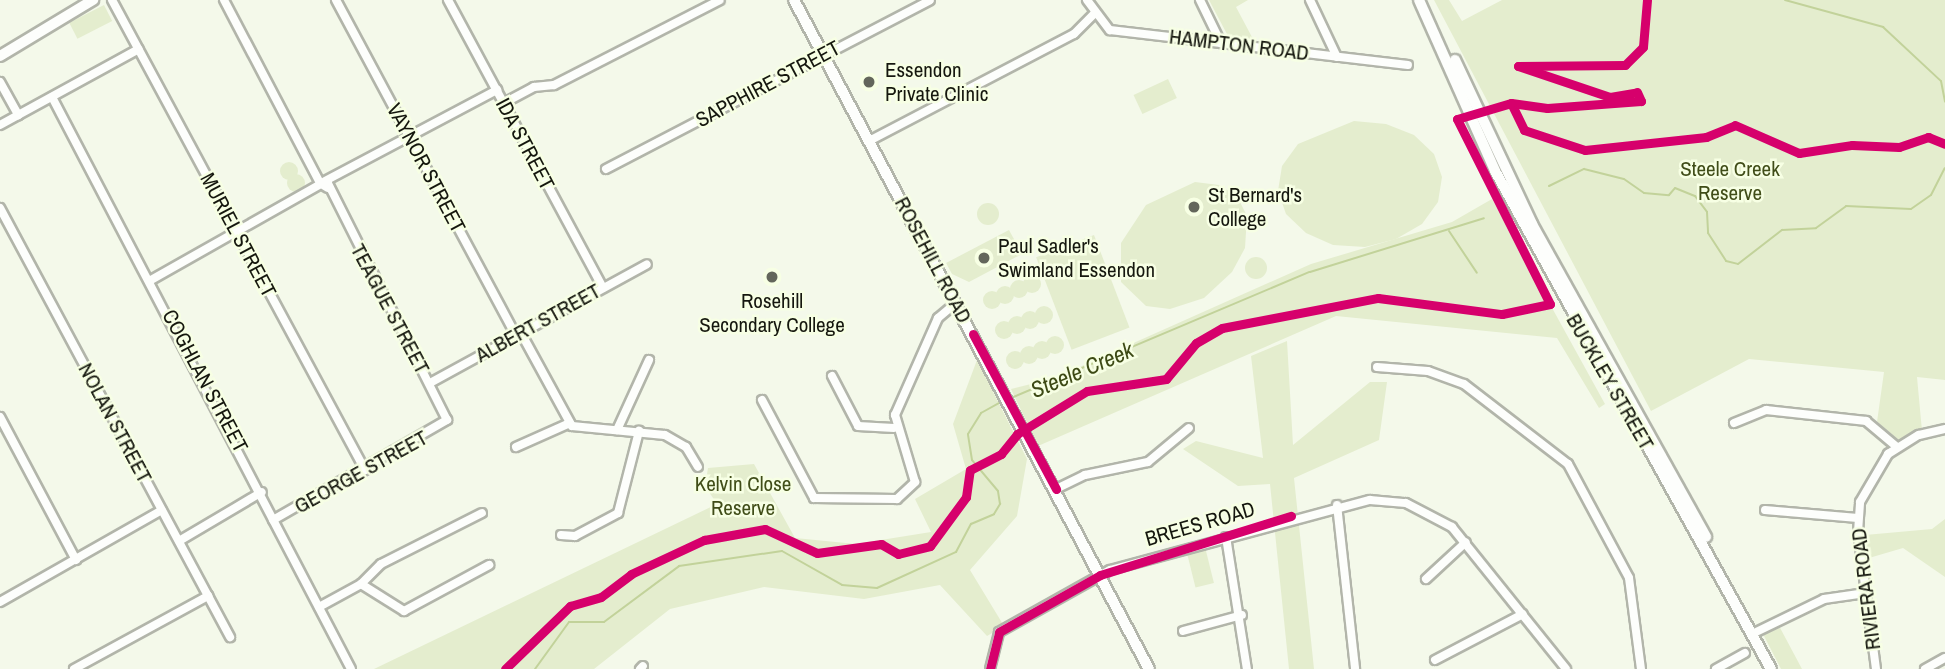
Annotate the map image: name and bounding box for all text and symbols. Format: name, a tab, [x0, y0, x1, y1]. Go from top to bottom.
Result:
street label: HAMPTON ROAD	[1168, 24, 1310, 66]
street label: SAPPHIRE STREET	[692, 35, 844, 133]
place label: Essendon Private Clinic	[885, 57, 988, 107]
marker: Essendon Private Clinic	[859, 72, 879, 92]
street label: IDA STREET	[490, 93, 560, 195]
street label: VAYNOR STREET	[381, 99, 471, 237]
park label: Steele Creek Reserve	[1680, 156, 1780, 206]
street label: MURIEL STREET	[195, 168, 281, 302]
place label: St Bernard's College	[1208, 182, 1302, 232]
street label: ROSEHILL ROAD	[889, 192, 977, 328]
marker: St Bernard's College	[1186, 199, 1202, 215]
place label: Paul Sadler's Swimland Essendon	[998, 233, 1155, 283]
street label: TEAGUE STREET	[345, 240, 435, 378]
marker: Paul Sadler's Swimland Essendon	[976, 250, 992, 266]
marker: Rosehill Secondary College	[764, 269, 780, 285]
street label: ALBERT STREET	[471, 278, 605, 368]
place label: Rosehill Secondary College	[699, 288, 845, 338]
street label: COGHLAN STREET	[157, 305, 253, 457]
street label: BUCKLEY STREET	[1561, 309, 1659, 455]
water label: Steele Creek	[1026, 336, 1138, 404]
street label: NOLAN STREET	[73, 359, 157, 487]
street label: GEORGE STREET	[290, 425, 432, 519]
park label: Kelvin Close Reserve	[695, 471, 791, 521]
street label: BREES ROAD	[1142, 496, 1258, 552]
street label: RIVIERA ROAD	[1846, 526, 1886, 652]

